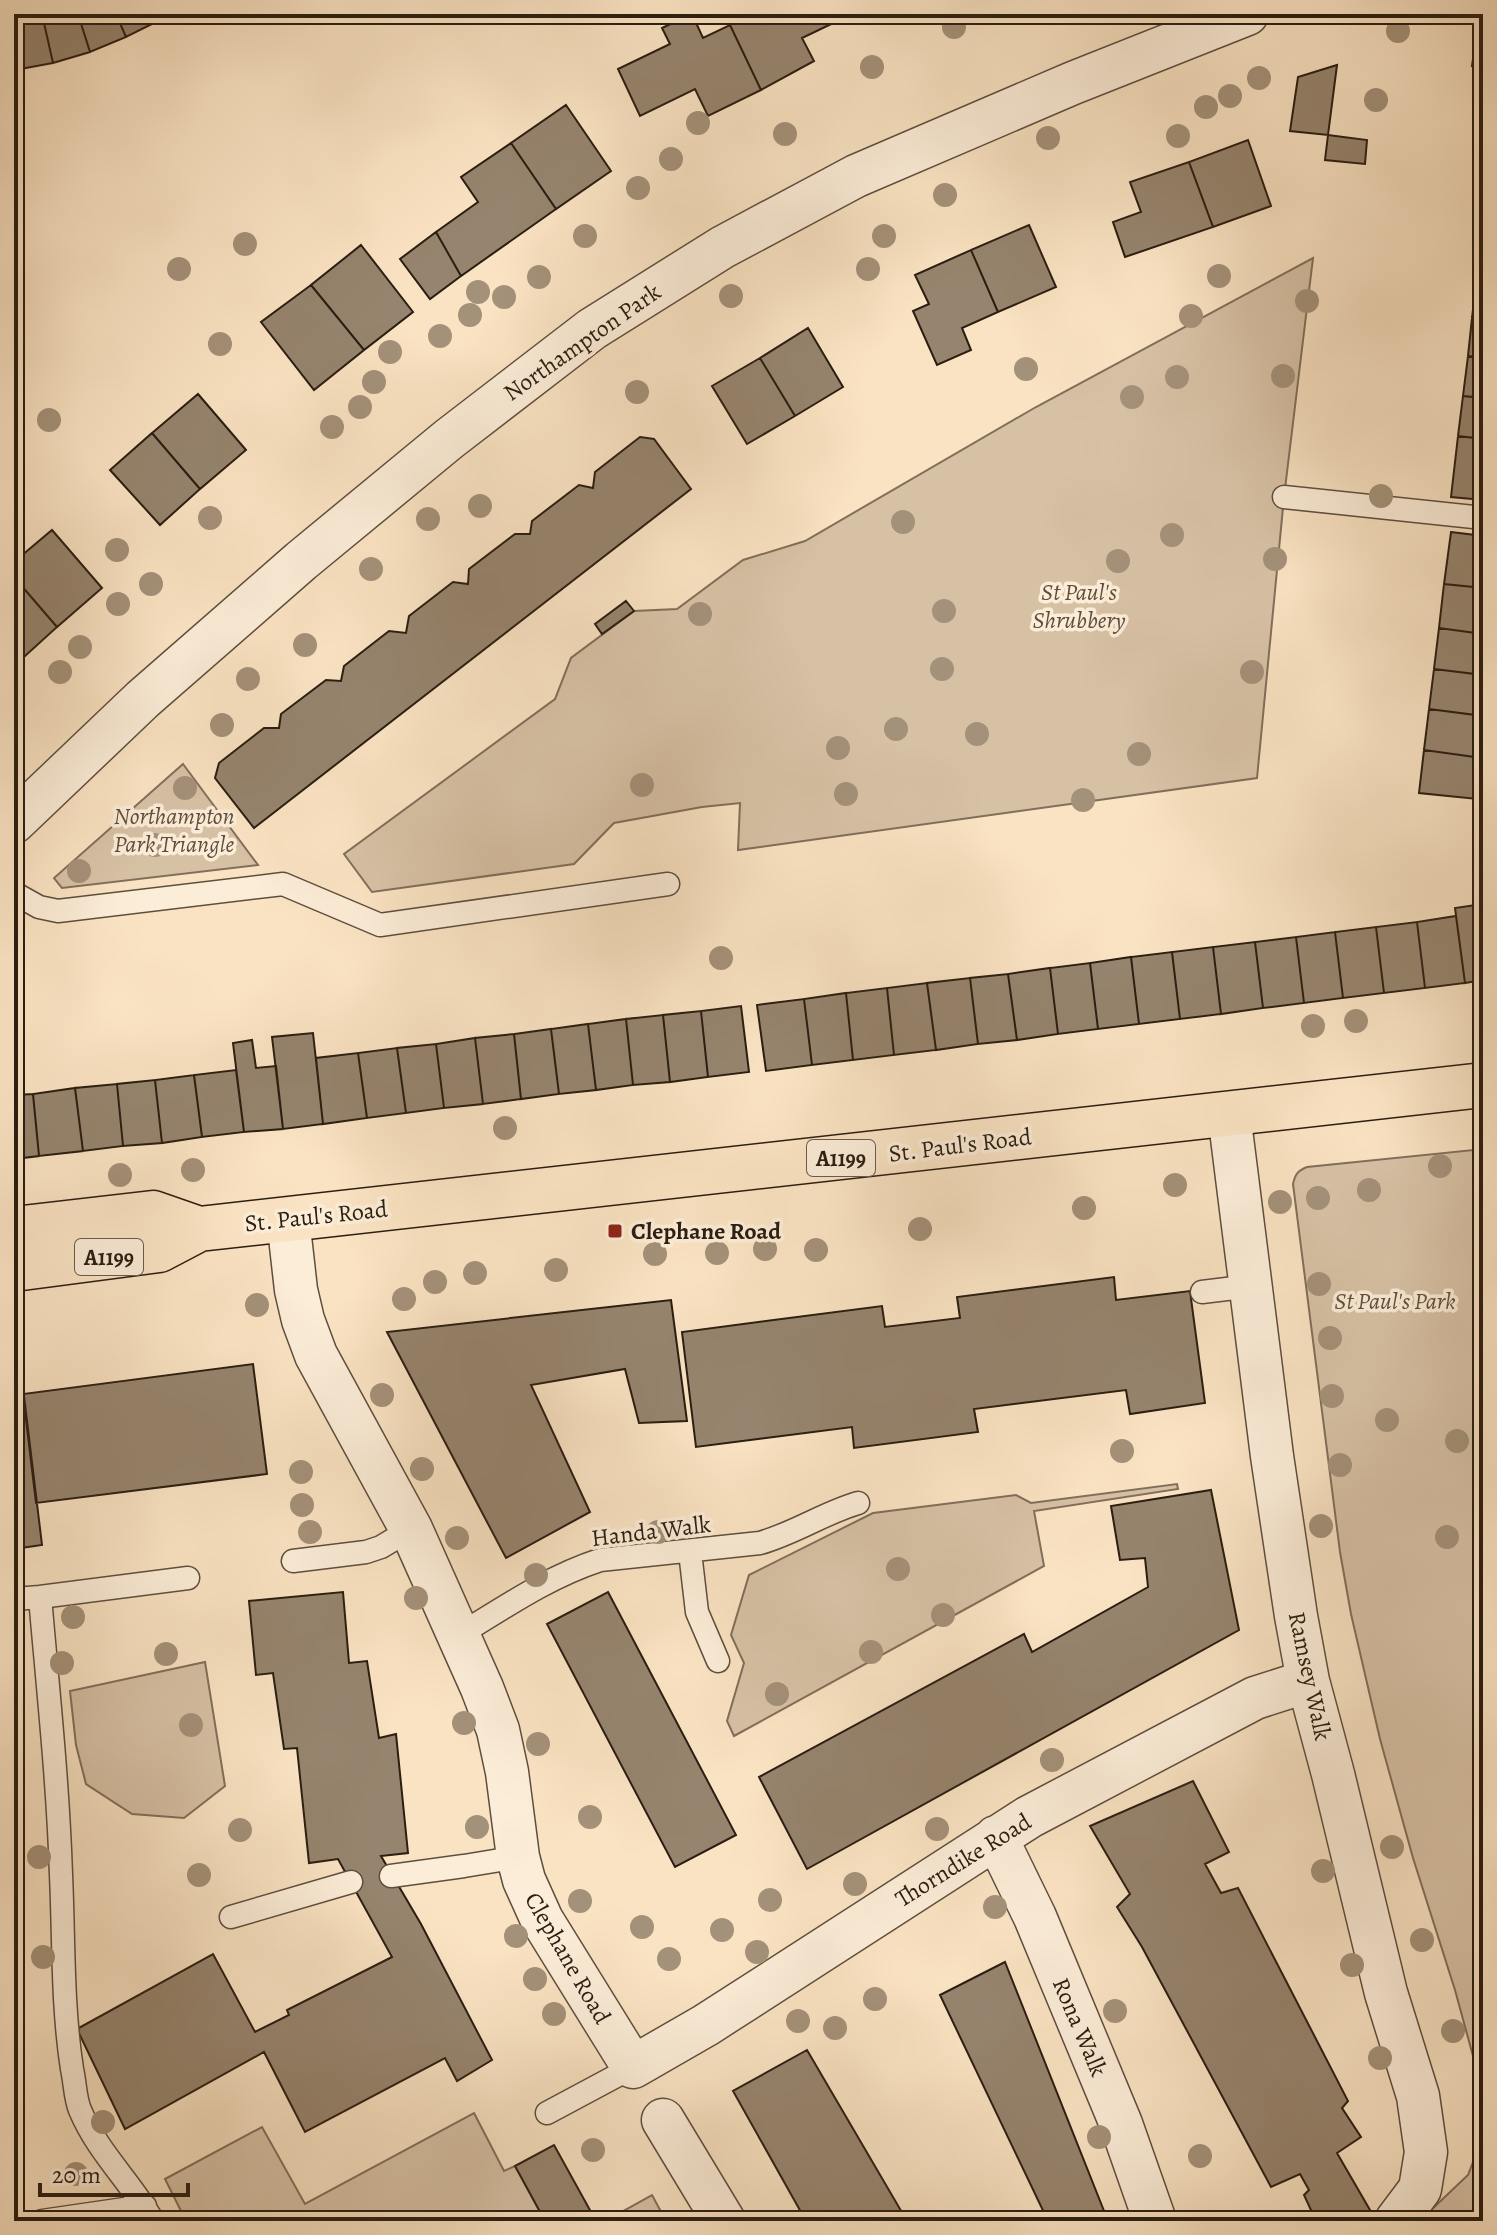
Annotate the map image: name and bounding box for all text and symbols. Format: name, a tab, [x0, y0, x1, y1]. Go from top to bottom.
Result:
street label: Northampton Park	[497, 276, 667, 408]
park label: St Paul's Shrubbery	[1032, 576, 1126, 636]
park label: Northampton Park Triangle	[114, 800, 235, 860]
street label: St. Paul's Road	[887, 1120, 1033, 1170]
road number: A1199	[807, 1140, 875, 1176]
street label: St. Paul's Road	[243, 1193, 389, 1239]
place label: Clephane Road	[631, 1215, 781, 1247]
marker: Clephane Road	[606, 1222, 624, 1240]
road number: A1199	[75, 1239, 143, 1275]
park label: St Paul's Park	[1334, 1285, 1456, 1317]
street label: Handa Walk	[589, 1508, 713, 1554]
street label: Ramsey Walk	[1281, 1609, 1339, 1743]
street label: Thorndike Road	[889, 1805, 1037, 1915]
street label: Clephane Road	[517, 1886, 619, 2030]
street label: Rona Walk	[1045, 1973, 1115, 2081]
scale bar	[40, 2147, 188, 2197]
text: 20 m	[52, 2159, 101, 2191]

